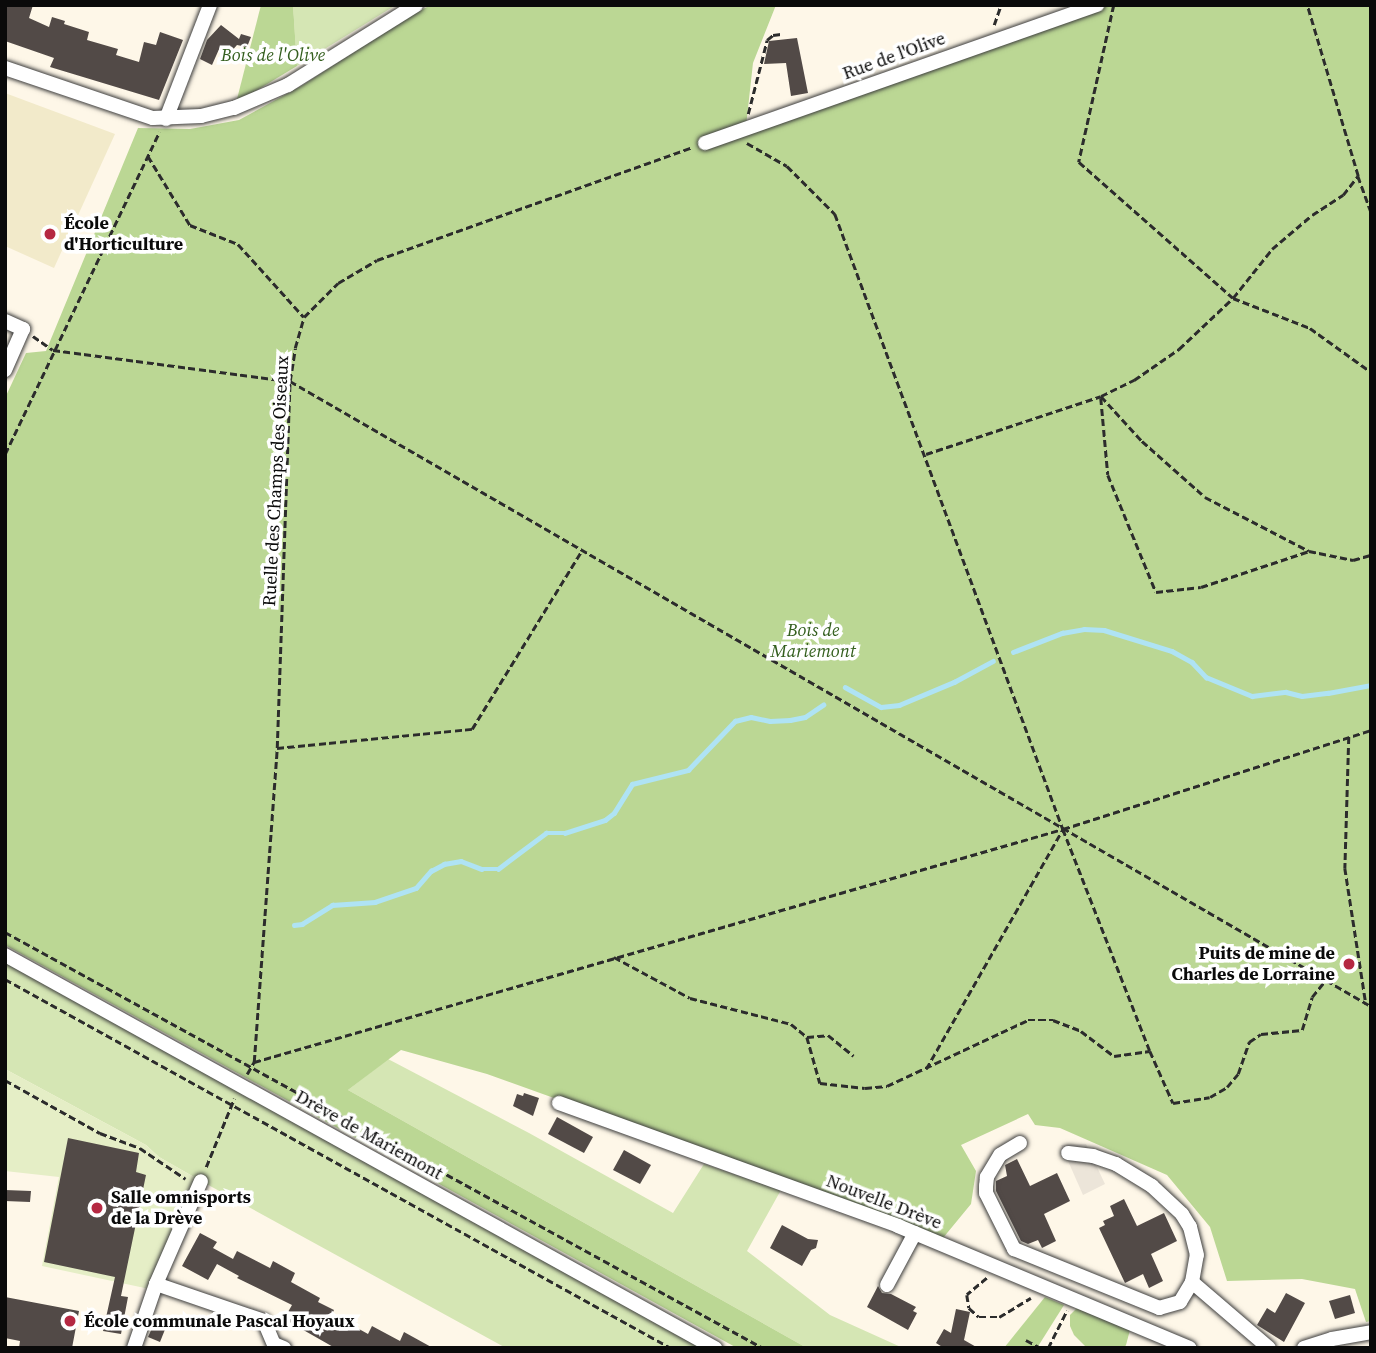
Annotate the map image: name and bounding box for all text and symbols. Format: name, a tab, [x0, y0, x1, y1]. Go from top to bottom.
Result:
street label: Rue de l'Olive	[840, 27, 948, 85]
park label: Bois de l'Olive	[221, 44, 325, 66]
place label: École d'Horticulture	[64, 213, 183, 256]
marker: École d'Horticulture	[42, 226, 58, 242]
street label: Ruelle des Champs des Oiseaux	[259, 355, 293, 607]
park label: Bois de Mariemont	[770, 620, 856, 662]
place label: Puits de mine de Charles de Lorraine	[1172, 943, 1335, 986]
marker: Puits de mine de Charles de Lorraine	[1341, 956, 1357, 972]
street label: Drève de Mariemont	[292, 1086, 446, 1184]
street label: Nouvelle Drève	[823, 1170, 945, 1234]
place label: Salle omnisports de la Drève	[111, 1187, 251, 1230]
marker: Salle omnisports de la Drève	[89, 1200, 105, 1216]
place label: École communale Pascal Hoyaux	[84, 1310, 355, 1332]
marker: École communale Pascal Hoyaux	[62, 1313, 78, 1329]

